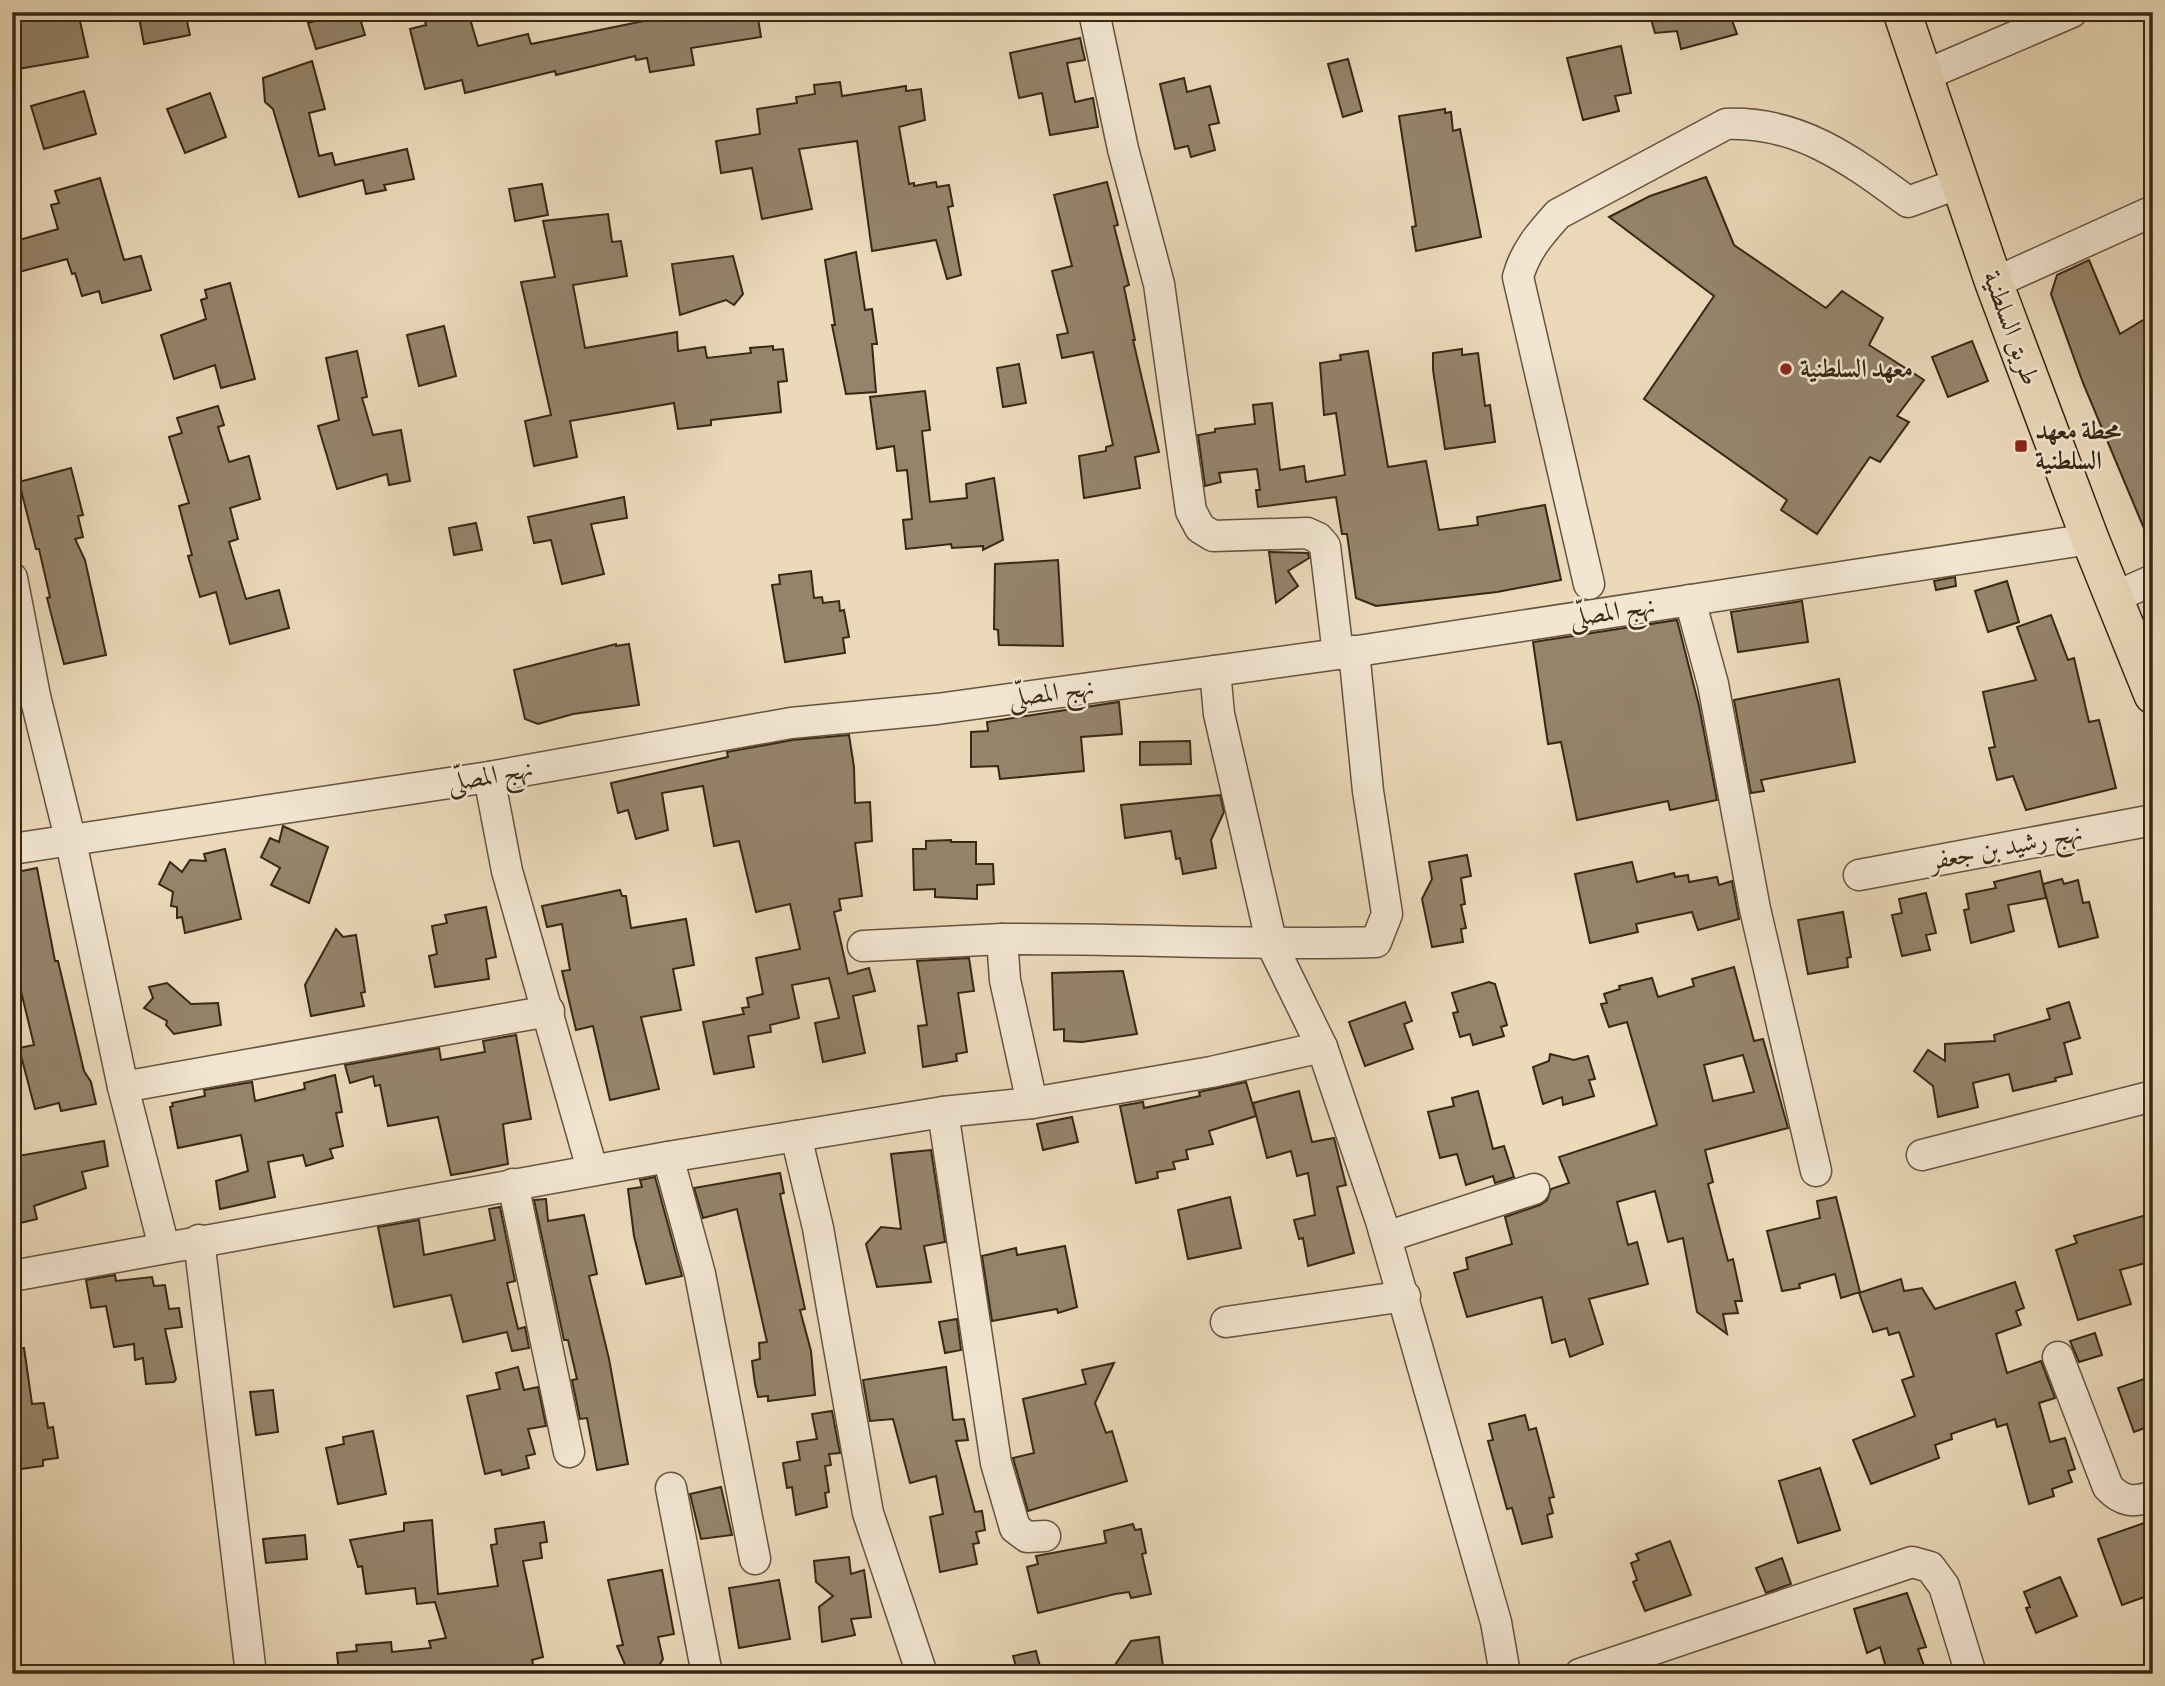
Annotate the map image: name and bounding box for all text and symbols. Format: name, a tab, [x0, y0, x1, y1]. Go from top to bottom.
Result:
street label: طريق السلطنية	[1975, 266, 2047, 390]
place label: معهد السلطنية	[1800, 353, 1913, 385]
marker: معهد السلطنية	[1778, 361, 1794, 377]
place label: محطة معهد السلطنية	[2035, 415, 2122, 477]
marker: محطة معهد السلطنية	[2013, 438, 2029, 454]
street label: نهج المصلّى	[1566, 586, 1658, 641]
street label: نهج المصلّى	[1005, 668, 1097, 722]
street label: نهج المصلّى	[444, 750, 537, 806]
street label: نهج رشيد بن جعفر	[1924, 817, 2086, 885]

